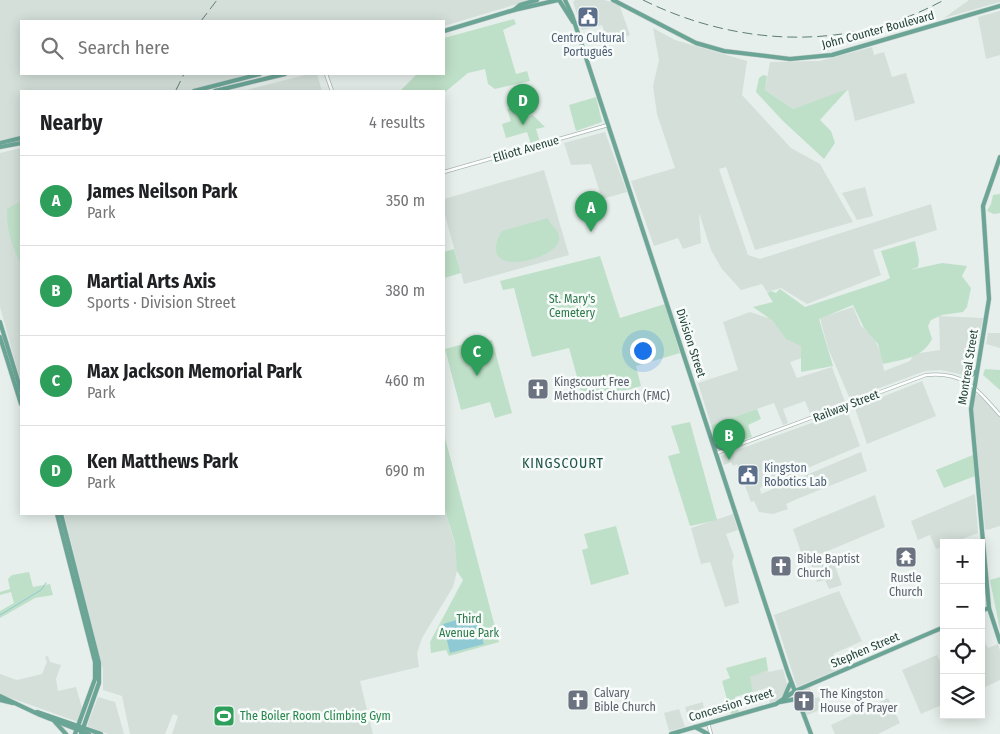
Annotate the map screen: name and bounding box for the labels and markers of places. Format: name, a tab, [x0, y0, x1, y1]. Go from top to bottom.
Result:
public building icon: Centro Cultural Português	[576, 5, 600, 29]
place label: Centro Cultural Português	[551, 31, 625, 59]
pin: D	[507, 84, 539, 125]
pin: A	[575, 191, 607, 232]
pin: C	[461, 335, 493, 376]
place label: Kingscourt Free Methodist Church (FMC)	[554, 375, 670, 403]
church icon: Kingscourt Free Methodist Church (FMC)	[526, 377, 550, 401]
pin: B	[713, 419, 745, 460]
place label: Kingston Robotics Lab	[764, 461, 827, 489]
public building icon: Kingston Robotics Lab	[736, 463, 760, 487]
temple icon: Rustle Church	[894, 545, 918, 569]
place label: Bible Baptist Church	[797, 552, 860, 580]
church icon: Bible Baptist Church	[769, 554, 793, 578]
place label: Rustle Church	[889, 571, 923, 599]
place label: Calvary Bible Church	[594, 686, 656, 714]
place label: The Kingston House of Prayer	[820, 687, 898, 715]
church icon: Calvary Bible Church	[566, 688, 590, 712]
church icon: The Kingston House of Prayer	[792, 689, 816, 713]
sports icon: The Boiler Room Climbing Gym	[212, 704, 236, 728]
place label: The Boiler Room Climbing Gym	[240, 709, 391, 723]

